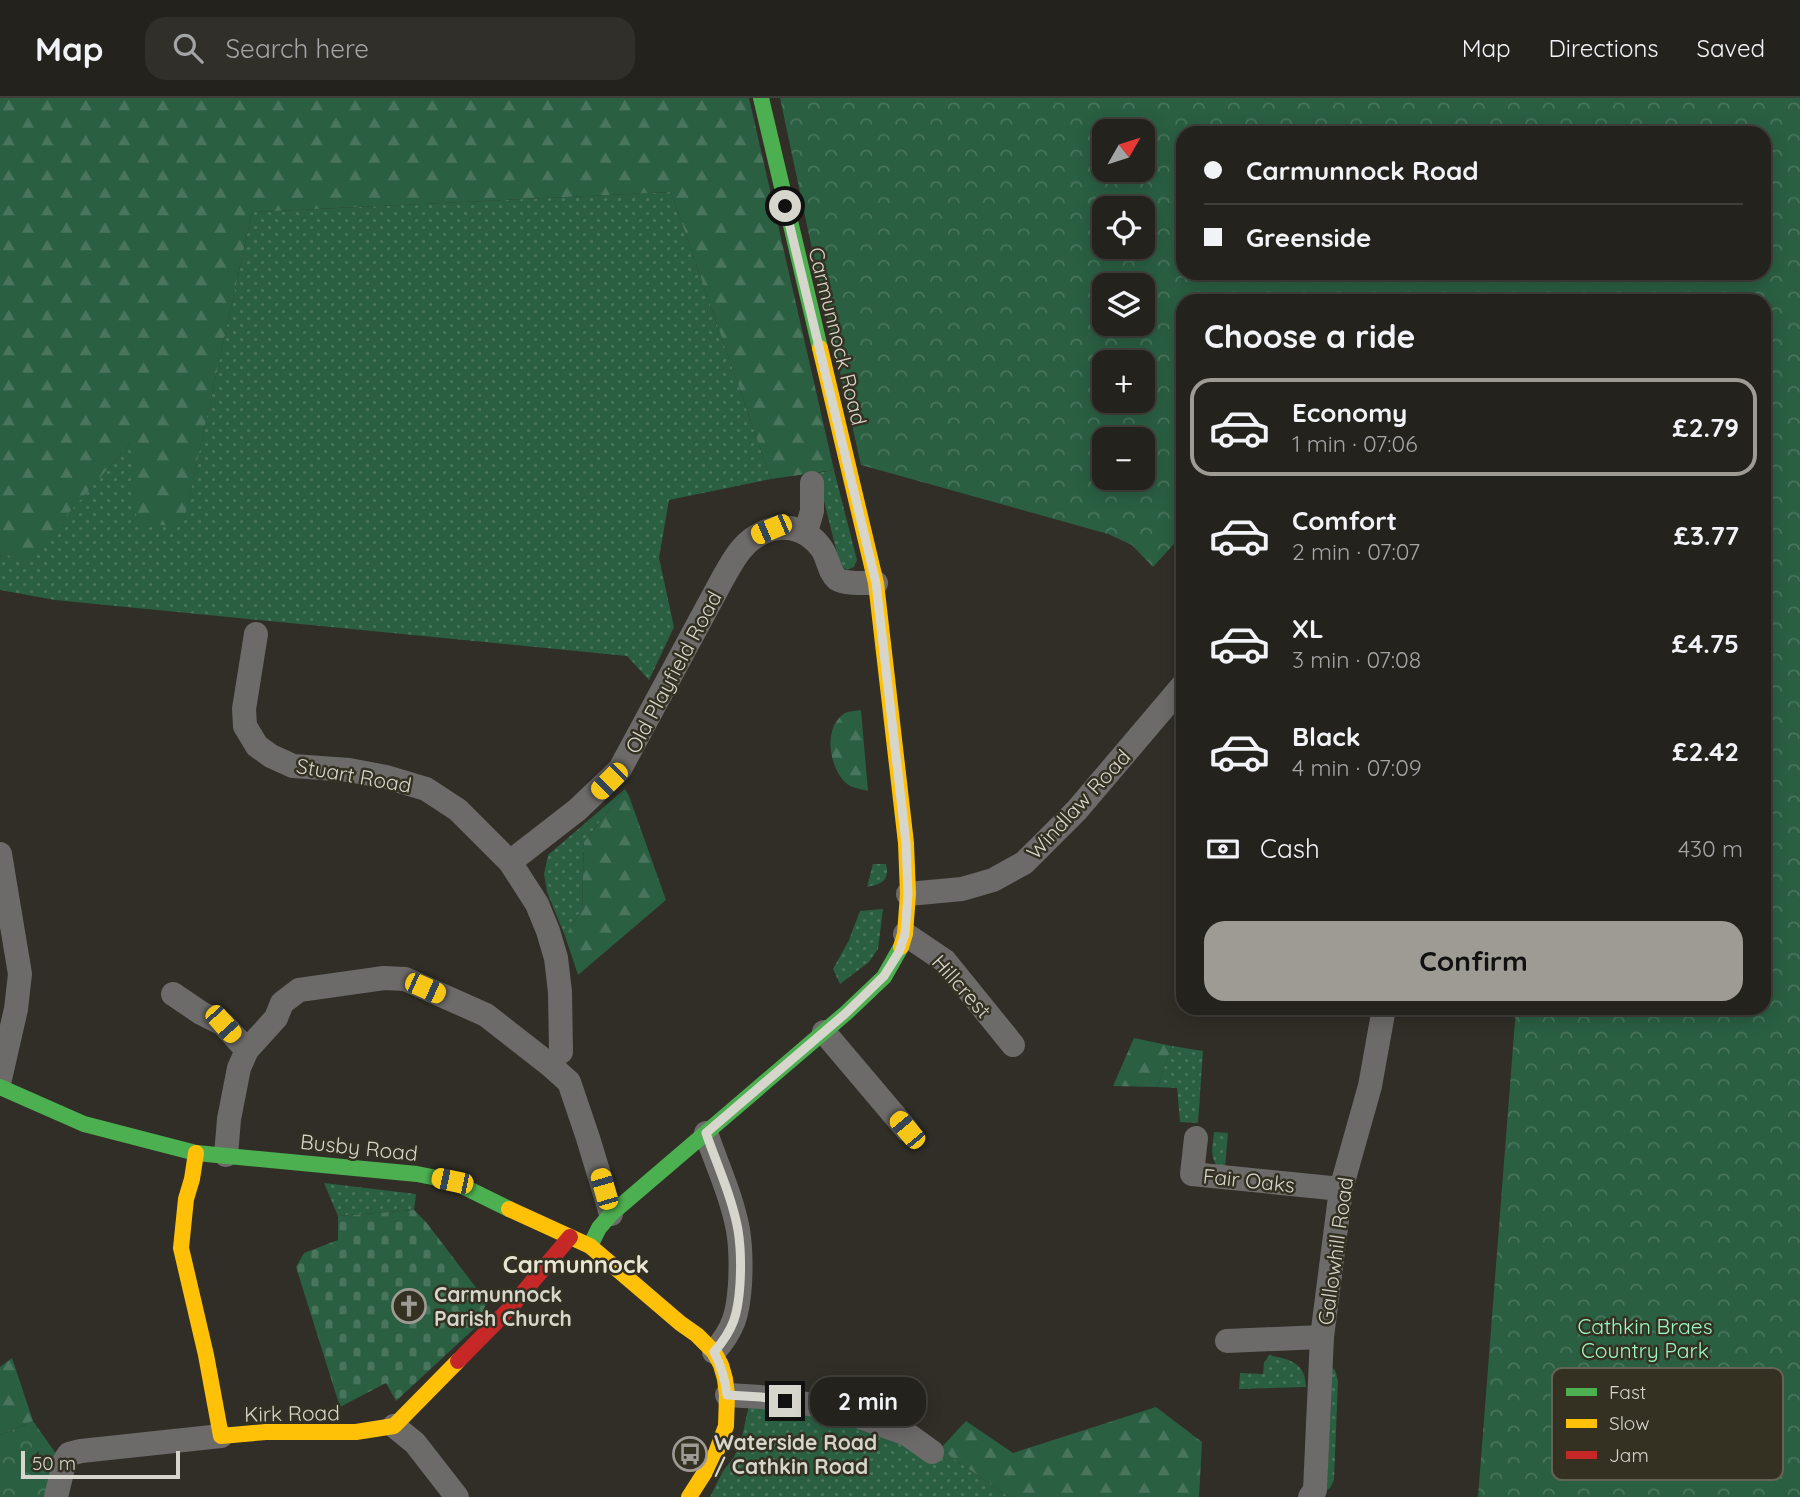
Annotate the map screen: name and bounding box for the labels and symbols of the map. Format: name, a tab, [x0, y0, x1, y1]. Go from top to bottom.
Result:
north arrow	[1092, 119, 1155, 182]
route start	[769, 190, 801, 222]
street label: Carmunnock Road	[803, 244, 873, 428]
car	[748, 511, 795, 547]
street label: Old Playfield Road	[619, 586, 727, 758]
street label: Windlaw Road	[1021, 744, 1135, 864]
street label: Stuart Road	[294, 752, 414, 798]
car	[587, 759, 632, 803]
street label: Hillcrest	[927, 949, 997, 1023]
car	[402, 970, 449, 1006]
car	[202, 1001, 245, 1047]
car	[886, 1107, 929, 1153]
street label: Busby Road	[299, 1128, 419, 1166]
street label: Fair Oaks	[1202, 1162, 1296, 1198]
car	[430, 1166, 475, 1196]
car	[589, 1166, 620, 1212]
street label: Gallowhill Road	[1312, 1175, 1358, 1327]
district label: Carmunnock	[503, 1249, 649, 1279]
place label: Carmunnock Parish Church	[434, 1281, 572, 1331]
church icon: Carmunnock Parish Church	[390, 1287, 428, 1325]
park label: Cathkin Braes Country Park	[1577, 1313, 1713, 1363]
legend	[1552, 1368, 1783, 1480]
callout: 2 min	[810, 1376, 925, 1426]
text: Fast	[1609, 1380, 1646, 1404]
route end	[769, 1385, 801, 1417]
street label: Kirk Road	[244, 1399, 340, 1427]
text: Slow	[1609, 1411, 1650, 1435]
place label: Waterside Road / Cathkin Road	[714, 1429, 877, 1479]
bus stop icon: Waterside Road / Cathkin Road	[671, 1435, 709, 1473]
text: Jam	[1609, 1443, 1649, 1467]
scale bar	[21, 1448, 180, 1480]

